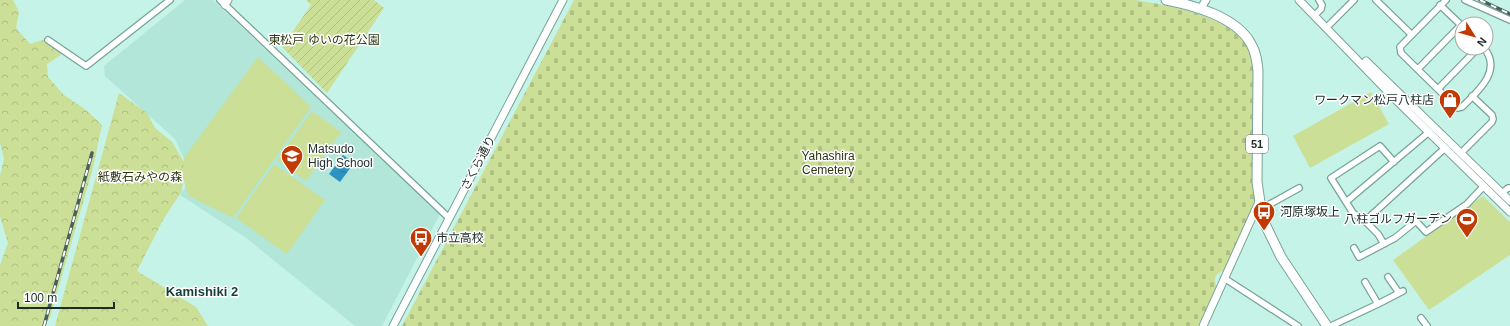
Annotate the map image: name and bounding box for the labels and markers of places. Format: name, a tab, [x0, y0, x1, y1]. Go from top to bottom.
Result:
shop icon: ワークマン松戸八柱店	[1437, 87, 1463, 120]
place label: ワークマン松戸八柱店	[1314, 93, 1434, 107]
place label: Matsudo High School	[308, 142, 373, 170]
school or university icon: Matsudo High School	[279, 143, 305, 176]
bus stop icon: 河原塚坂上	[1251, 199, 1277, 232]
place label: 河原塚坂上	[1280, 205, 1340, 219]
sports icon: 八柱ゴルフガーデン	[1454, 206, 1480, 239]
place label: 八柱ゴルフガーデン	[1344, 212, 1452, 226]
bus stop icon: 市立高校	[408, 225, 434, 258]
place label: 市立高校	[436, 231, 484, 245]

